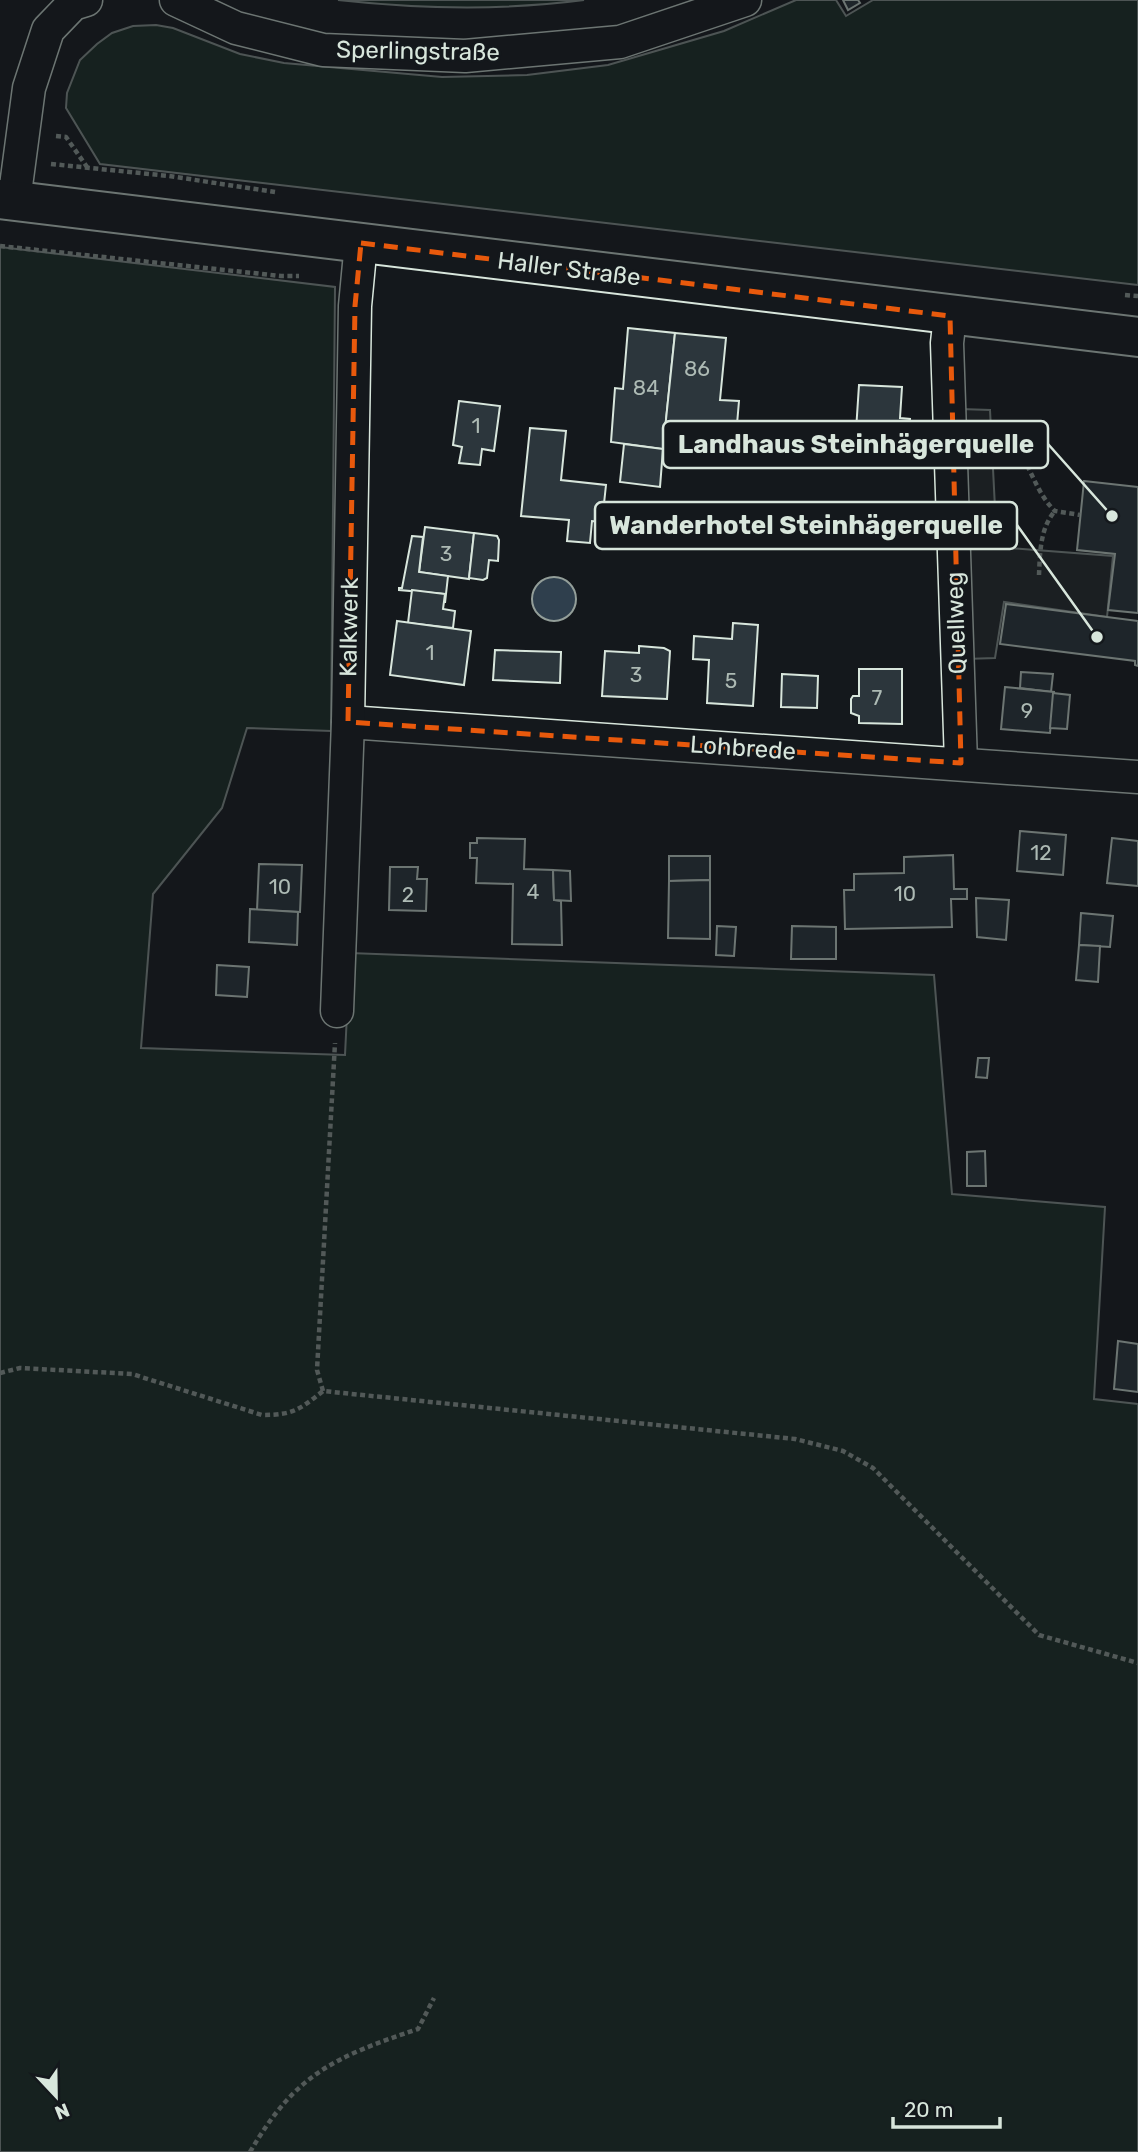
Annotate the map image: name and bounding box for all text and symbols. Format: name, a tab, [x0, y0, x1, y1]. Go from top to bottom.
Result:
street label: Sperlingstraße	[336, 36, 500, 66]
street label: Haller Straße	[496, 246, 642, 292]
house number: 86	[684, 356, 710, 381]
house number: 84	[633, 375, 659, 400]
house number: 1	[472, 413, 481, 438]
callout: Landhaus Steinhägerquelle	[663, 421, 1048, 468]
text: Landhaus Steinhägerquelle	[678, 429, 1034, 460]
callout: Wanderhotel Steinhägerquelle	[595, 502, 1017, 549]
text: Wanderhotel Steinhägerquelle	[609, 510, 1003, 541]
house number: 3	[440, 541, 452, 566]
street label: Quellweg	[940, 571, 972, 675]
street label: Kalkwerk	[334, 576, 364, 677]
house number: 1	[426, 640, 435, 665]
house number: 3	[630, 662, 642, 687]
house number: 5	[725, 668, 737, 693]
house number: 7	[872, 685, 883, 710]
house number: 9	[1021, 698, 1033, 723]
street label: Lohbrede	[689, 730, 797, 766]
house number: 12	[1030, 840, 1052, 865]
house number: 10	[269, 874, 291, 899]
house number: 4	[526, 879, 540, 904]
house number: 10	[894, 881, 916, 906]
house number: 2	[402, 882, 414, 907]
north arrow	[21, 2061, 91, 2131]
scale bar	[893, 2086, 1000, 2130]
text: 20 m	[904, 2097, 953, 2122]
text: N	[52, 2098, 73, 2125]

